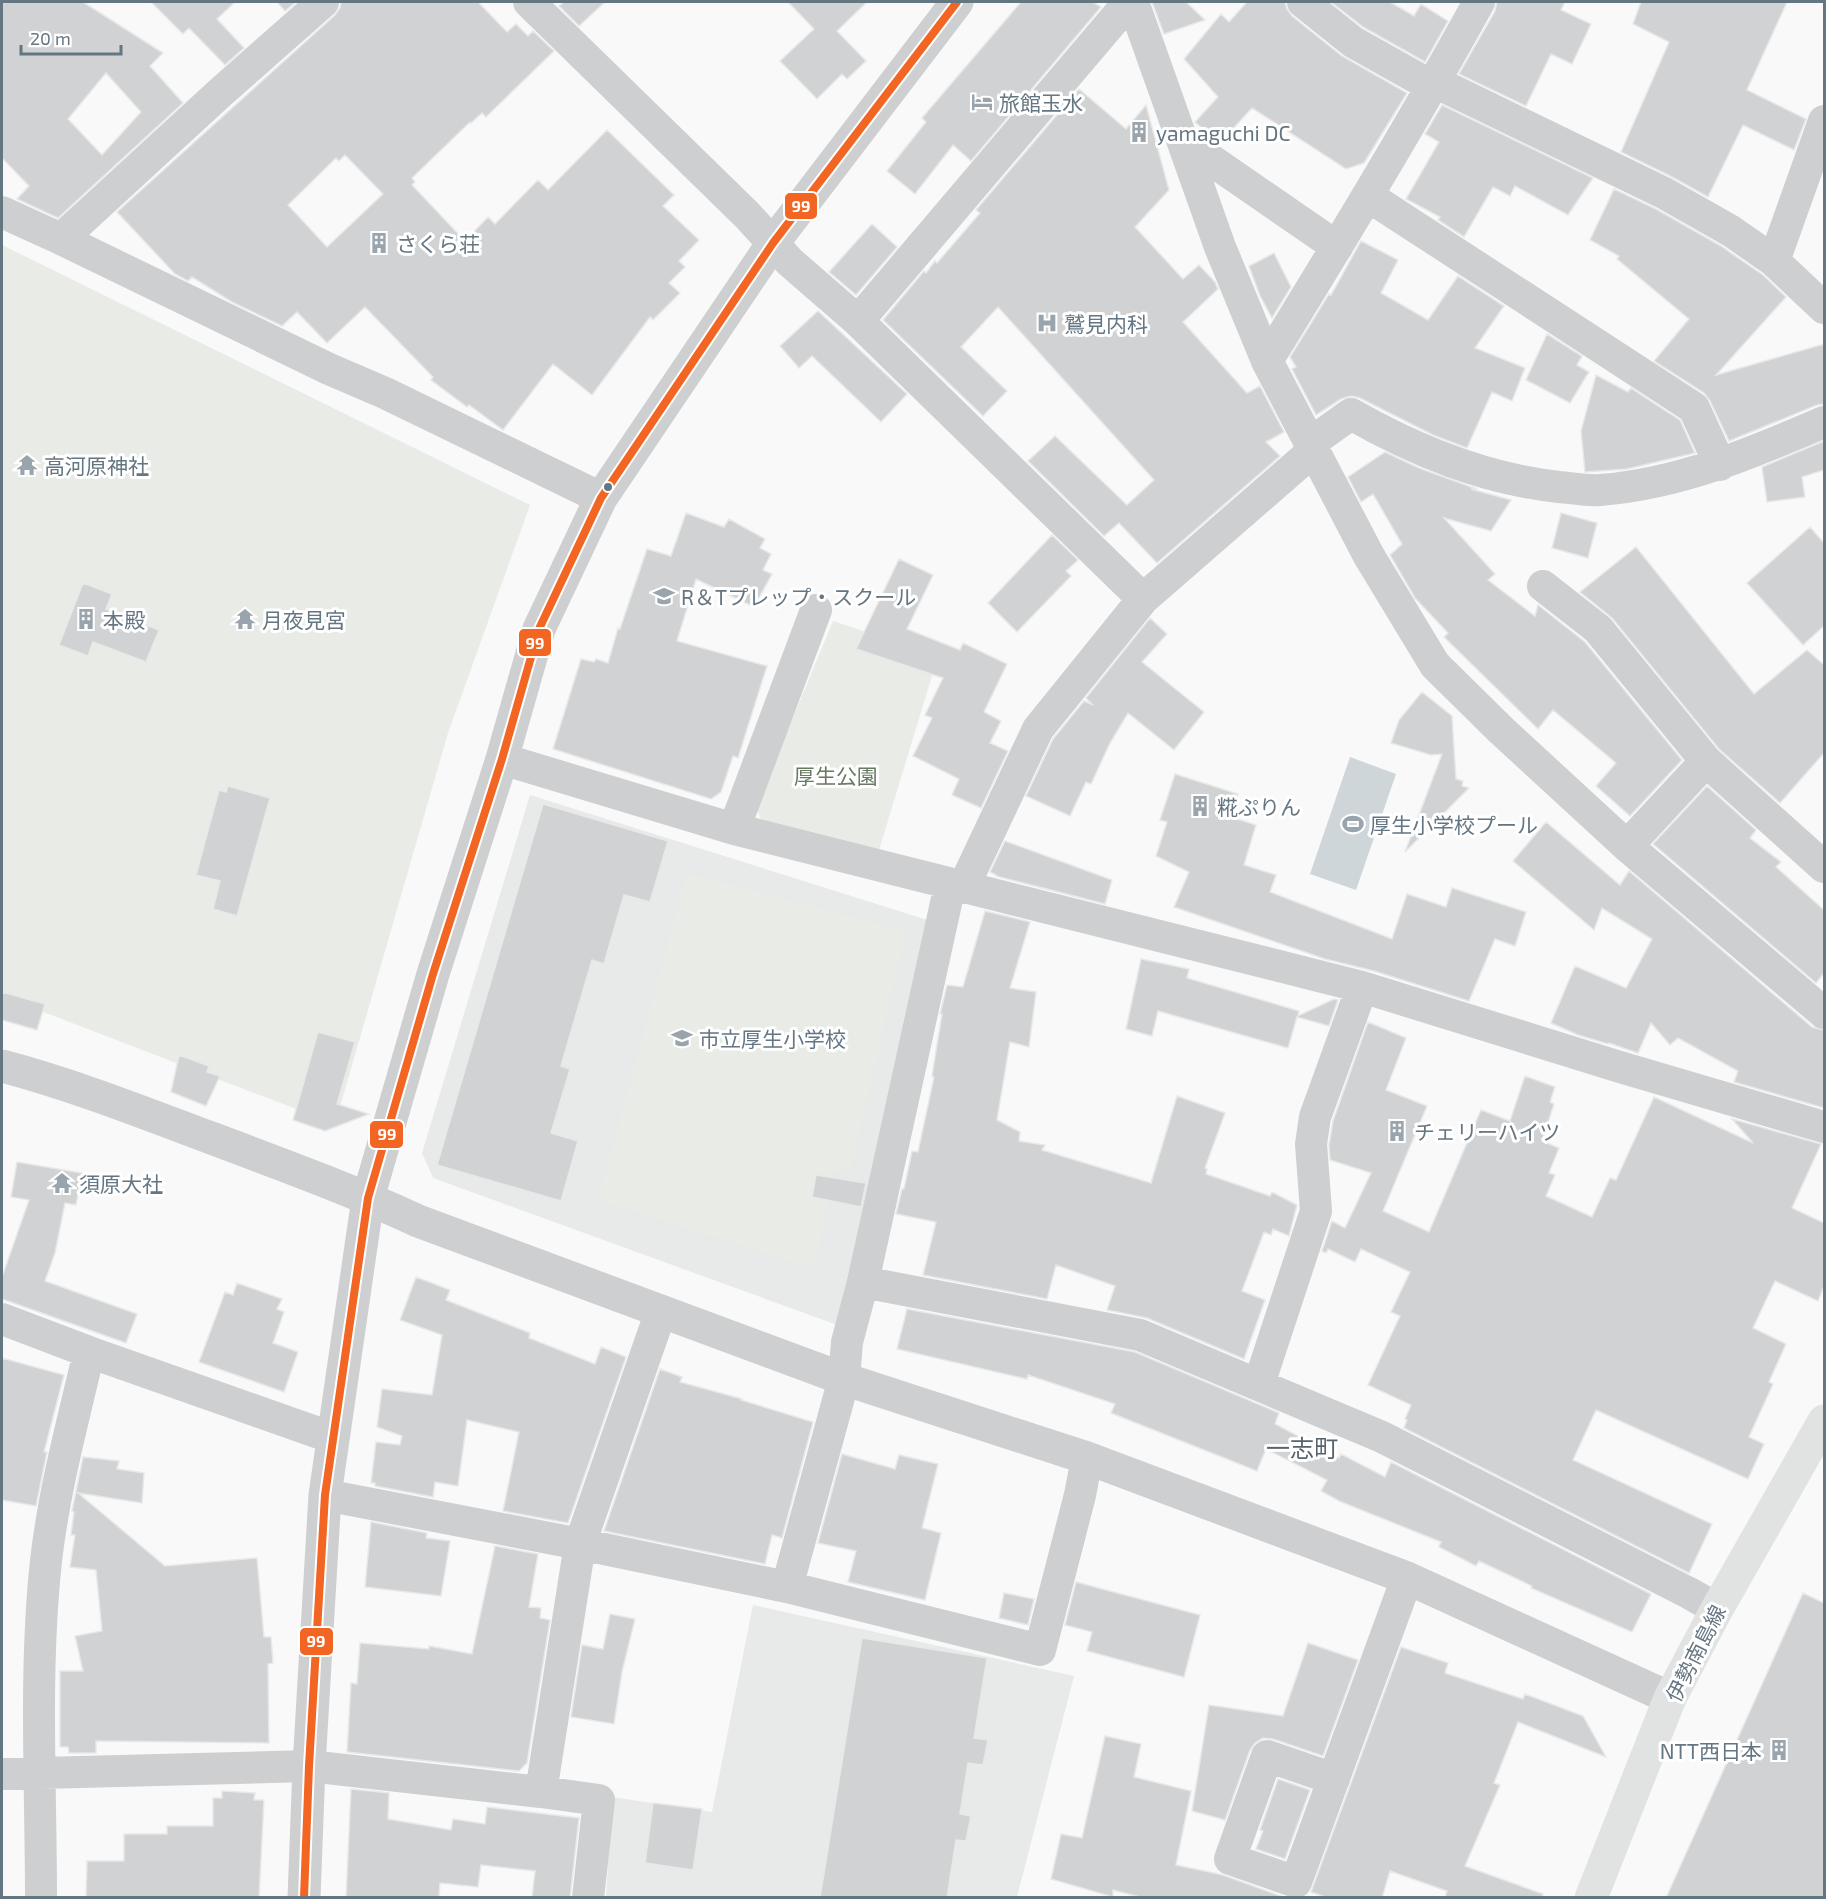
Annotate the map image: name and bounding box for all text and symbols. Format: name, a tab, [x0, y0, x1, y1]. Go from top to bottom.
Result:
scale bar	[21, 18, 122, 56]
text: 20 m	[30, 27, 71, 49]
hotel icon: 旅館玉水	[970, 90, 994, 114]
place label: 旅館玉水	[999, 90, 1083, 115]
building icon: yamaguchi DC	[1127, 120, 1151, 144]
place label: yamaguchi DC	[1156, 120, 1290, 145]
line badge: 99	[784, 192, 818, 220]
text: 99	[792, 196, 810, 215]
building icon: さくら荘	[367, 231, 391, 255]
place label: さくら荘	[396, 231, 480, 256]
hospital icon: 鷲見内科	[1035, 311, 1059, 335]
place label: 鷲見内科	[1064, 311, 1148, 336]
temple icon: 高河原神社	[15, 453, 39, 477]
place label: 高河原神社	[44, 453, 149, 478]
unlabelled marker	[602, 481, 614, 493]
school or university icon: R＆Tプレップ・スクール	[652, 584, 676, 608]
place label: R＆Tプレップ・スクール	[681, 584, 916, 609]
building icon: 本殿	[74, 607, 98, 631]
place label: 本殿	[103, 607, 145, 632]
temple icon: 月夜見宮	[233, 607, 257, 631]
place label: 月夜見宮	[262, 607, 346, 632]
line badge: 99	[518, 628, 552, 657]
text: 99	[526, 633, 544, 652]
park label: 厚生公園	[794, 763, 878, 788]
building icon: 糀ぷりん	[1188, 794, 1212, 818]
place label: 糀ぷりん	[1217, 794, 1301, 819]
sports icon: 厚生小学校プール	[1341, 812, 1365, 836]
place label: 厚生小学校プール	[1370, 812, 1538, 837]
school or university icon: 市立厚生小学校	[670, 1026, 694, 1050]
place label: 市立厚生小学校	[699, 1026, 846, 1051]
building icon: チェリーハイツ	[1385, 1119, 1409, 1143]
place label: チェリーハイツ	[1414, 1119, 1560, 1144]
line badge: 99	[369, 1120, 404, 1149]
text: 99	[378, 1124, 396, 1143]
temple icon: 須原大社	[50, 1171, 74, 1195]
place label: 須原大社	[79, 1171, 163, 1196]
district label: 一志町	[1266, 1433, 1338, 1462]
street label: 伊勢南島線	[1660, 1601, 1730, 1705]
line badge: 99	[299, 1627, 334, 1656]
text: 99	[307, 1631, 325, 1650]
place label: NTT西日本	[1660, 1738, 1762, 1763]
building icon: NTT西日本	[1767, 1738, 1791, 1762]

